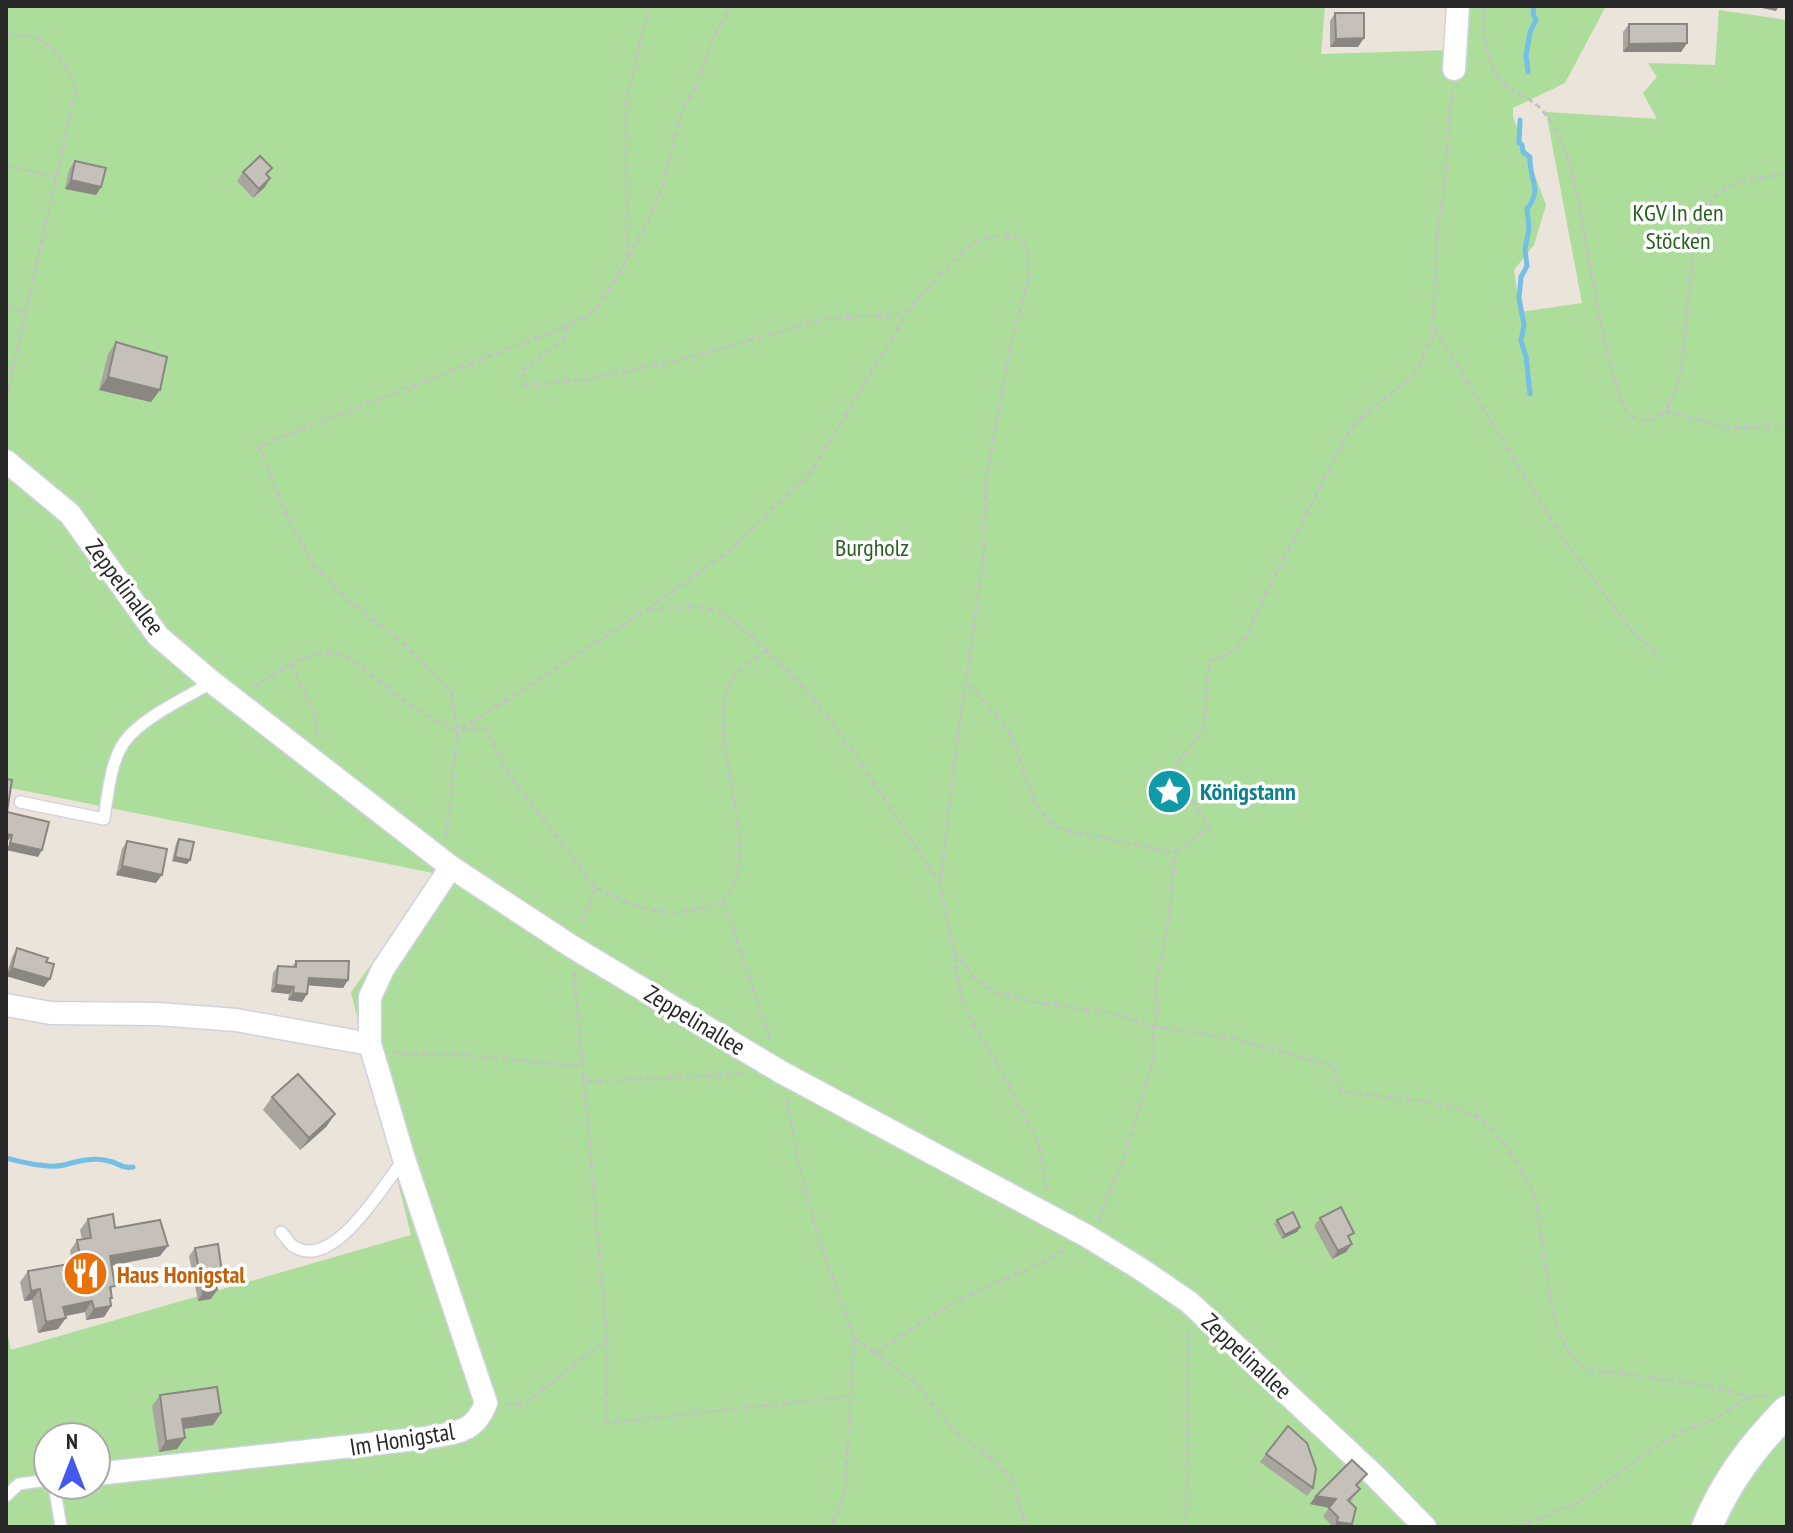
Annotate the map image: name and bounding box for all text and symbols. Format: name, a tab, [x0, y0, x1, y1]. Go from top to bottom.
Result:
park label: KGV In den Stöcken	[1633, 197, 1723, 256]
park label: Burgholz	[835, 532, 909, 563]
street label: Zeppelinallee	[79, 533, 171, 641]
place icon: Königstann	[1145, 767, 1193, 815]
place label: Königstann	[1200, 776, 1296, 807]
street label: Zeppelinallee	[639, 978, 751, 1062]
restaurant icon: Haus Honigstal	[62, 1250, 110, 1298]
place label: Haus Honigstal	[117, 1259, 245, 1290]
street label: Zeppelinallee	[1195, 1306, 1299, 1406]
street label: Im Honigstal	[347, 1415, 457, 1463]
north arrow	[32, 1421, 112, 1501]
text: N	[66, 1427, 78, 1455]

